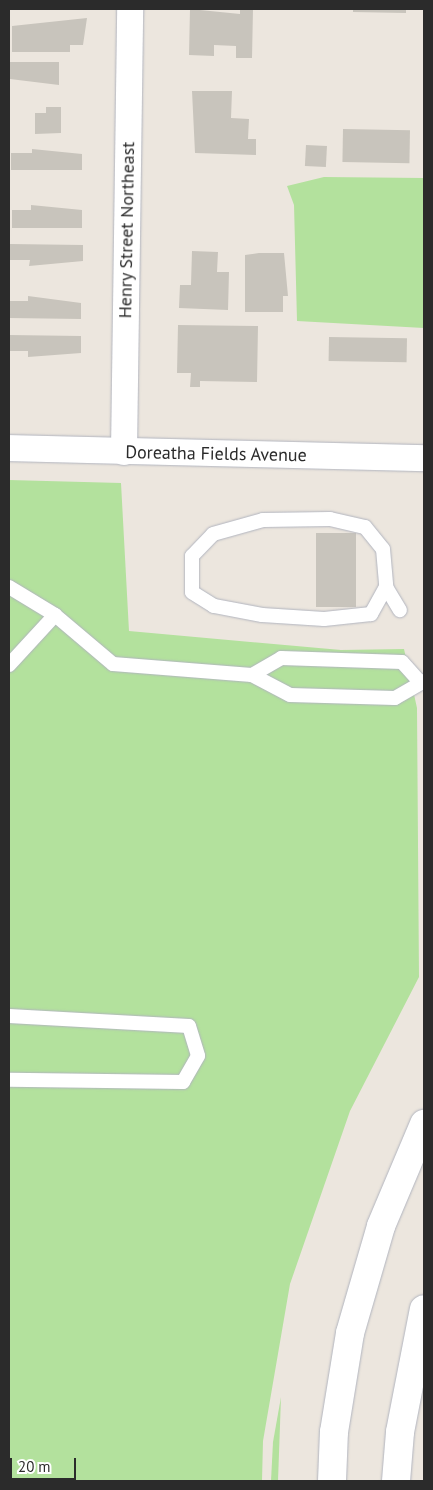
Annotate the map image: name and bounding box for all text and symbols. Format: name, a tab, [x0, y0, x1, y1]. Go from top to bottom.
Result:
street label: Henry Street Northeast	[115, 141, 139, 319]
street label: Doreatha Fields Avenue	[125, 442, 307, 466]
scale bar	[12, 1448, 79, 1480]
text: 20 m	[18, 1457, 51, 1476]

